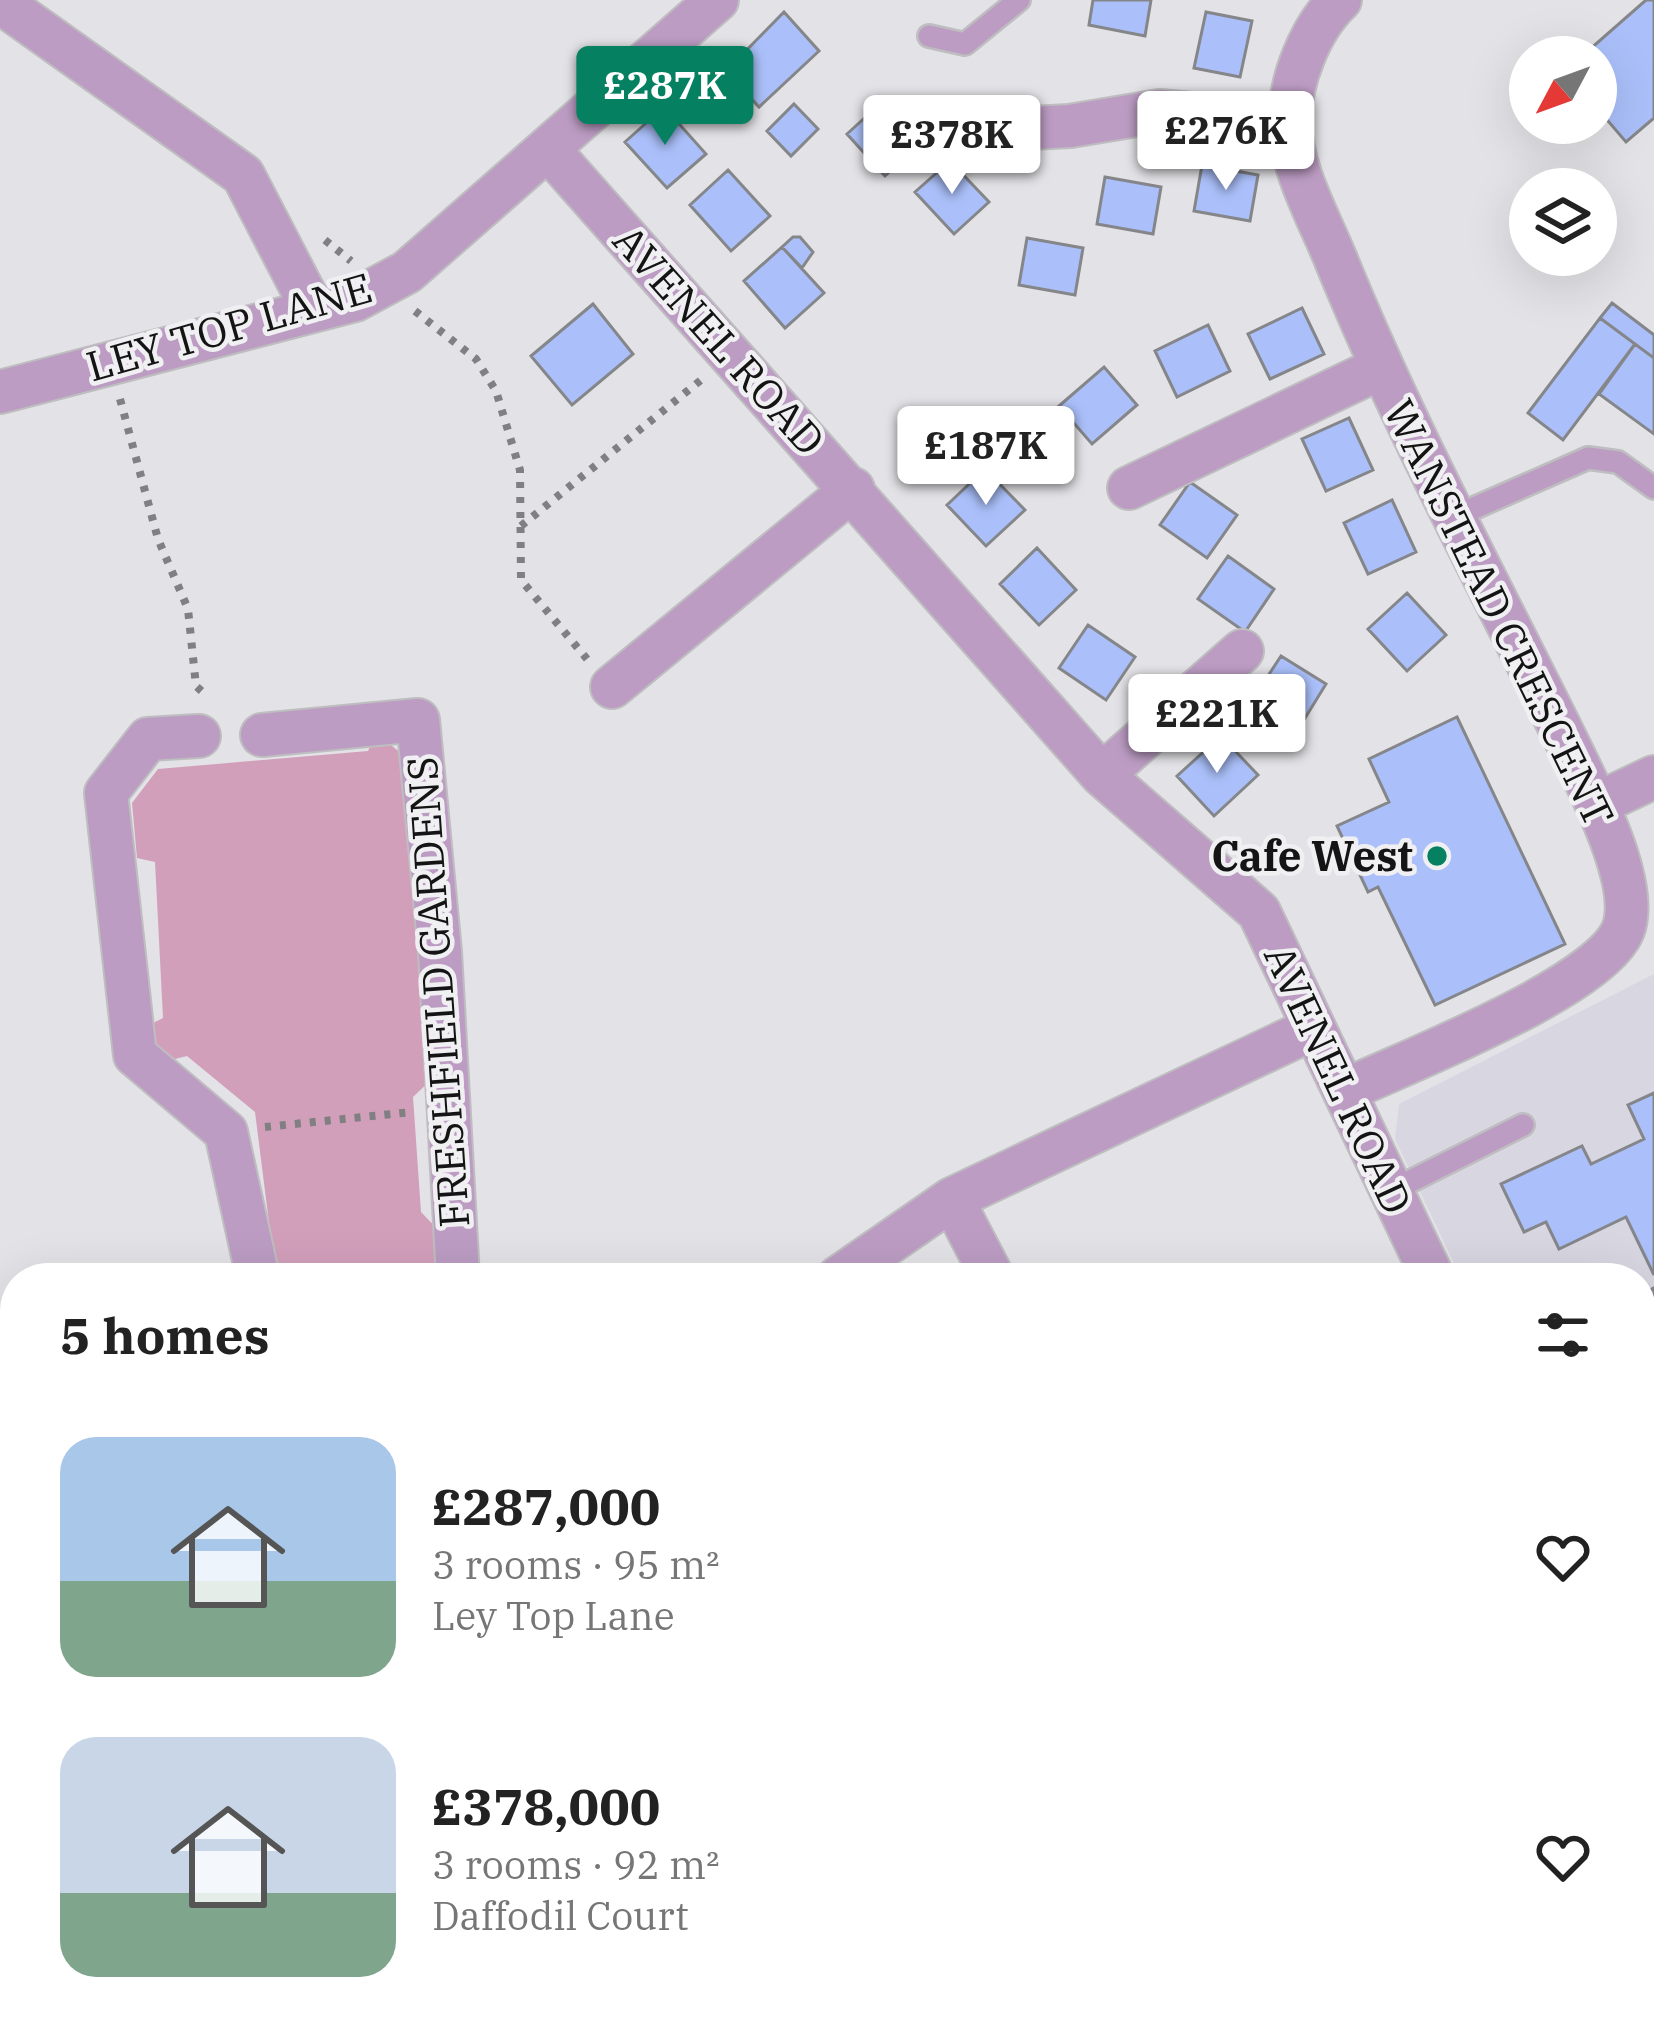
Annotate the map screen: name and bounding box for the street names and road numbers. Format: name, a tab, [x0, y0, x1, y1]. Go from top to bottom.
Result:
street label: AVENEL ROAD	[602, 213, 837, 466]
street label: LEY TOP LANE	[80, 260, 378, 394]
street label: WANSTEAD CRESCENT	[1372, 390, 1627, 835]
street label: FRESHFIELD GARDENS	[394, 755, 481, 1229]
street label: AVENEL ROAD	[1252, 935, 1425, 1222]

